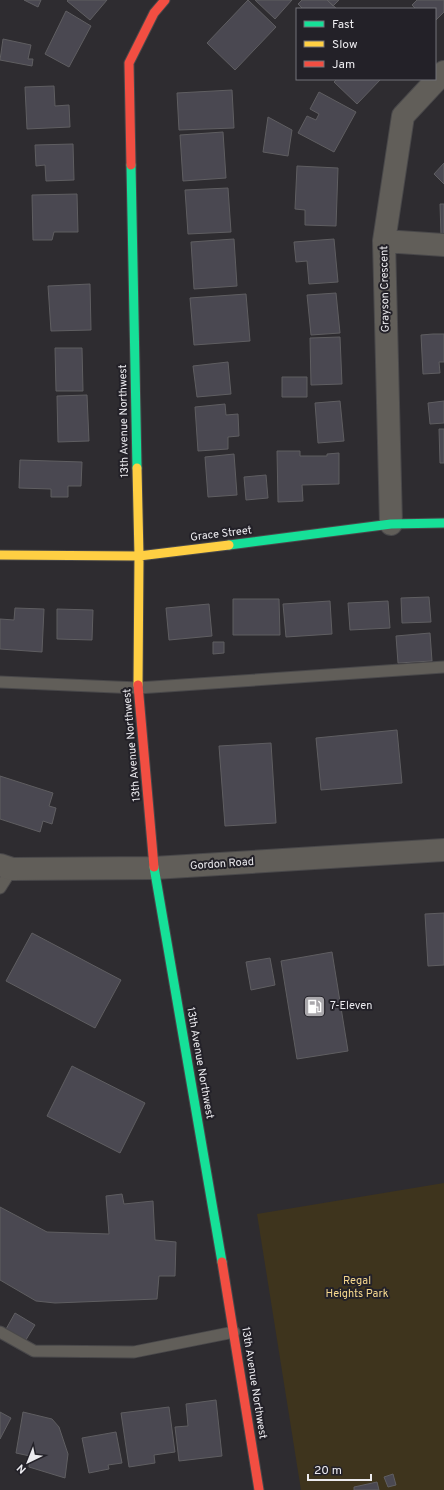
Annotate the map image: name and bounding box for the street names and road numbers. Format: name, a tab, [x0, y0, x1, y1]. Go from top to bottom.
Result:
street label: Grayson Crescent	[377, 246, 393, 332]
street label: 13th Avenue Northwest	[116, 364, 132, 478]
street label: Grace Street	[189, 523, 253, 545]
street label: 13th Avenue Northwest	[120, 688, 144, 802]
street label: Gordon Road	[190, 855, 254, 873]
street label: 13th Avenue Northwest	[183, 1006, 217, 1120]
street label: 13th Avenue Northwest	[238, 1326, 270, 1440]

